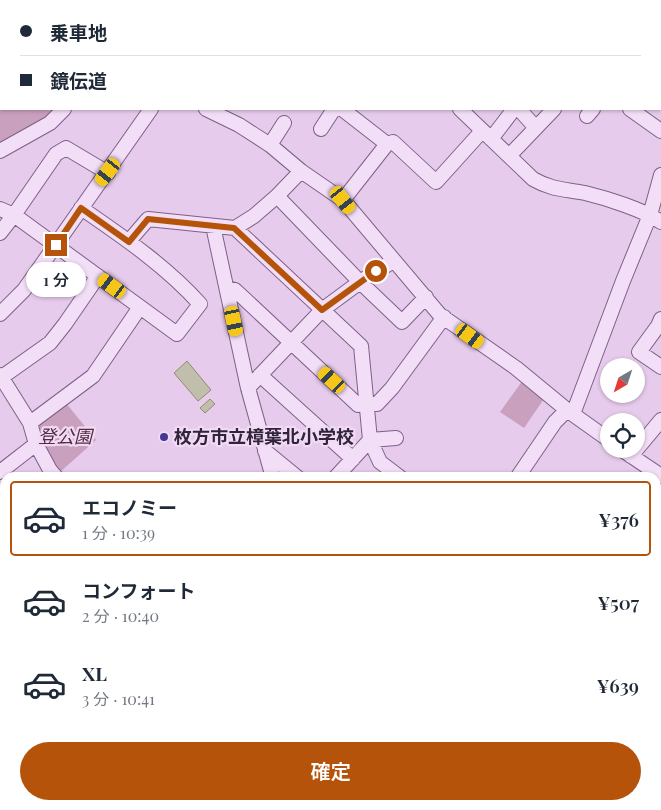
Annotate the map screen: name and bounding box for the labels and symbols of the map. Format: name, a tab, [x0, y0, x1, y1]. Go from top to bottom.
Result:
car	[92, 156, 123, 188]
car	[327, 184, 358, 216]
route end	[45, 234, 67, 256]
route start	[365, 260, 387, 282]
callout: 1 分	[26, 262, 86, 298]
car	[95, 271, 128, 301]
car	[223, 305, 244, 337]
car	[453, 321, 486, 351]
north arrow	[600, 358, 645, 402]
car	[315, 364, 348, 396]
park label: 登公園	[38, 424, 95, 448]
place label: 枚方市立樟葉北小学校	[174, 424, 354, 448]
marker: 枚方市立樟葉北小学校	[158, 431, 170, 443]

